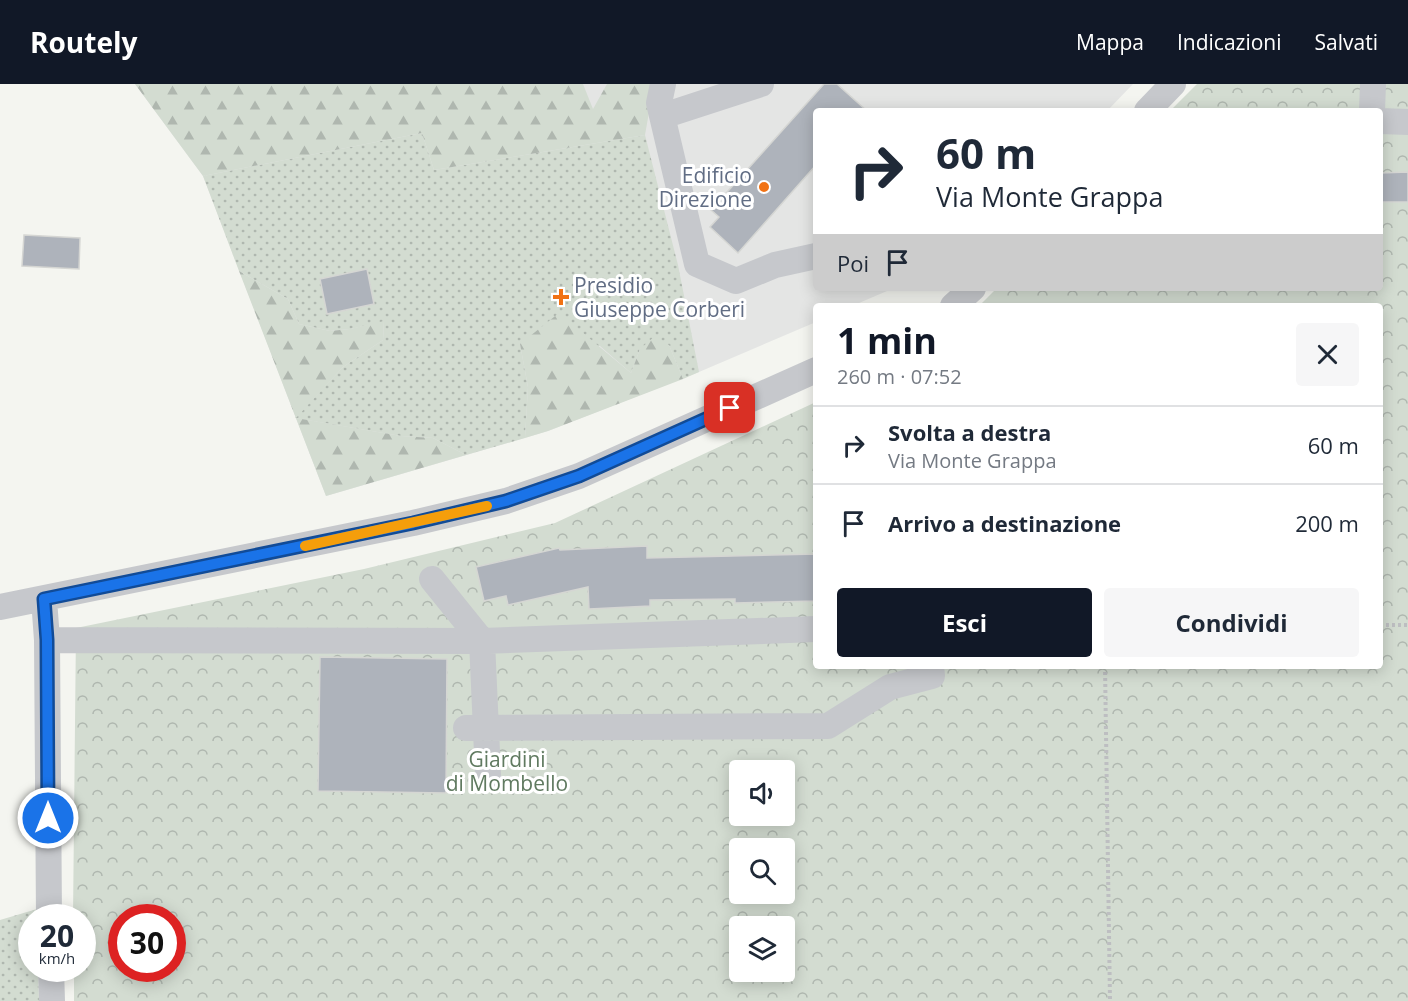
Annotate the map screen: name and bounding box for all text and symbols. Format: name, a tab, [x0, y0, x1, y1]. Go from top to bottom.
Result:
text: Routely	[30, 23, 137, 61]
text: Mappa	[1076, 28, 1144, 56]
text: Indicazioni	[1177, 28, 1282, 56]
text: Salvati	[1315, 28, 1378, 56]
text: 60 m	[936, 124, 1036, 181]
icon: right	[837, 132, 915, 210]
place label: Edificio Direzione	[659, 161, 752, 213]
text: Via Monte Grappa	[936, 178, 1164, 215]
marker: Edificio Direzione	[757, 180, 771, 194]
icon: arrive	[881, 246, 914, 279]
text: Poi	[837, 248, 869, 278]
place label: Presidio Giuseppe Corberi	[574, 271, 745, 323]
marker: Presidio Giuseppe Corberi	[552, 288, 570, 306]
text: 1 min	[837, 316, 937, 365]
button: close	[1296, 323, 1359, 386]
text: 260 m · 07:52	[837, 363, 962, 390]
pin	[704, 382, 755, 433]
icon: arrive	[713, 391, 746, 424]
text: Svolta a destra	[888, 417, 1051, 447]
icon: right	[837, 429, 870, 462]
text: 60 m	[1308, 430, 1359, 460]
text: Via Monte Grappa	[888, 447, 1057, 474]
icon: arrive	[837, 507, 870, 540]
text: Arrivo a destinazione	[888, 508, 1121, 538]
text: 200 m	[1295, 508, 1359, 538]
button: Esci	[837, 588, 1092, 657]
button: Condividi	[1104, 588, 1359, 657]
park label: Giardini di Mombello	[446, 745, 568, 797]
map controls	[729, 760, 795, 982]
button: sound	[729, 760, 795, 826]
position arrow	[16, 786, 80, 850]
button: search	[729, 838, 795, 904]
speed limit sign: 30	[108, 904, 186, 982]
text: 20	[40, 915, 74, 956]
button: layers	[729, 916, 795, 982]
text: km/h	[39, 948, 75, 968]

